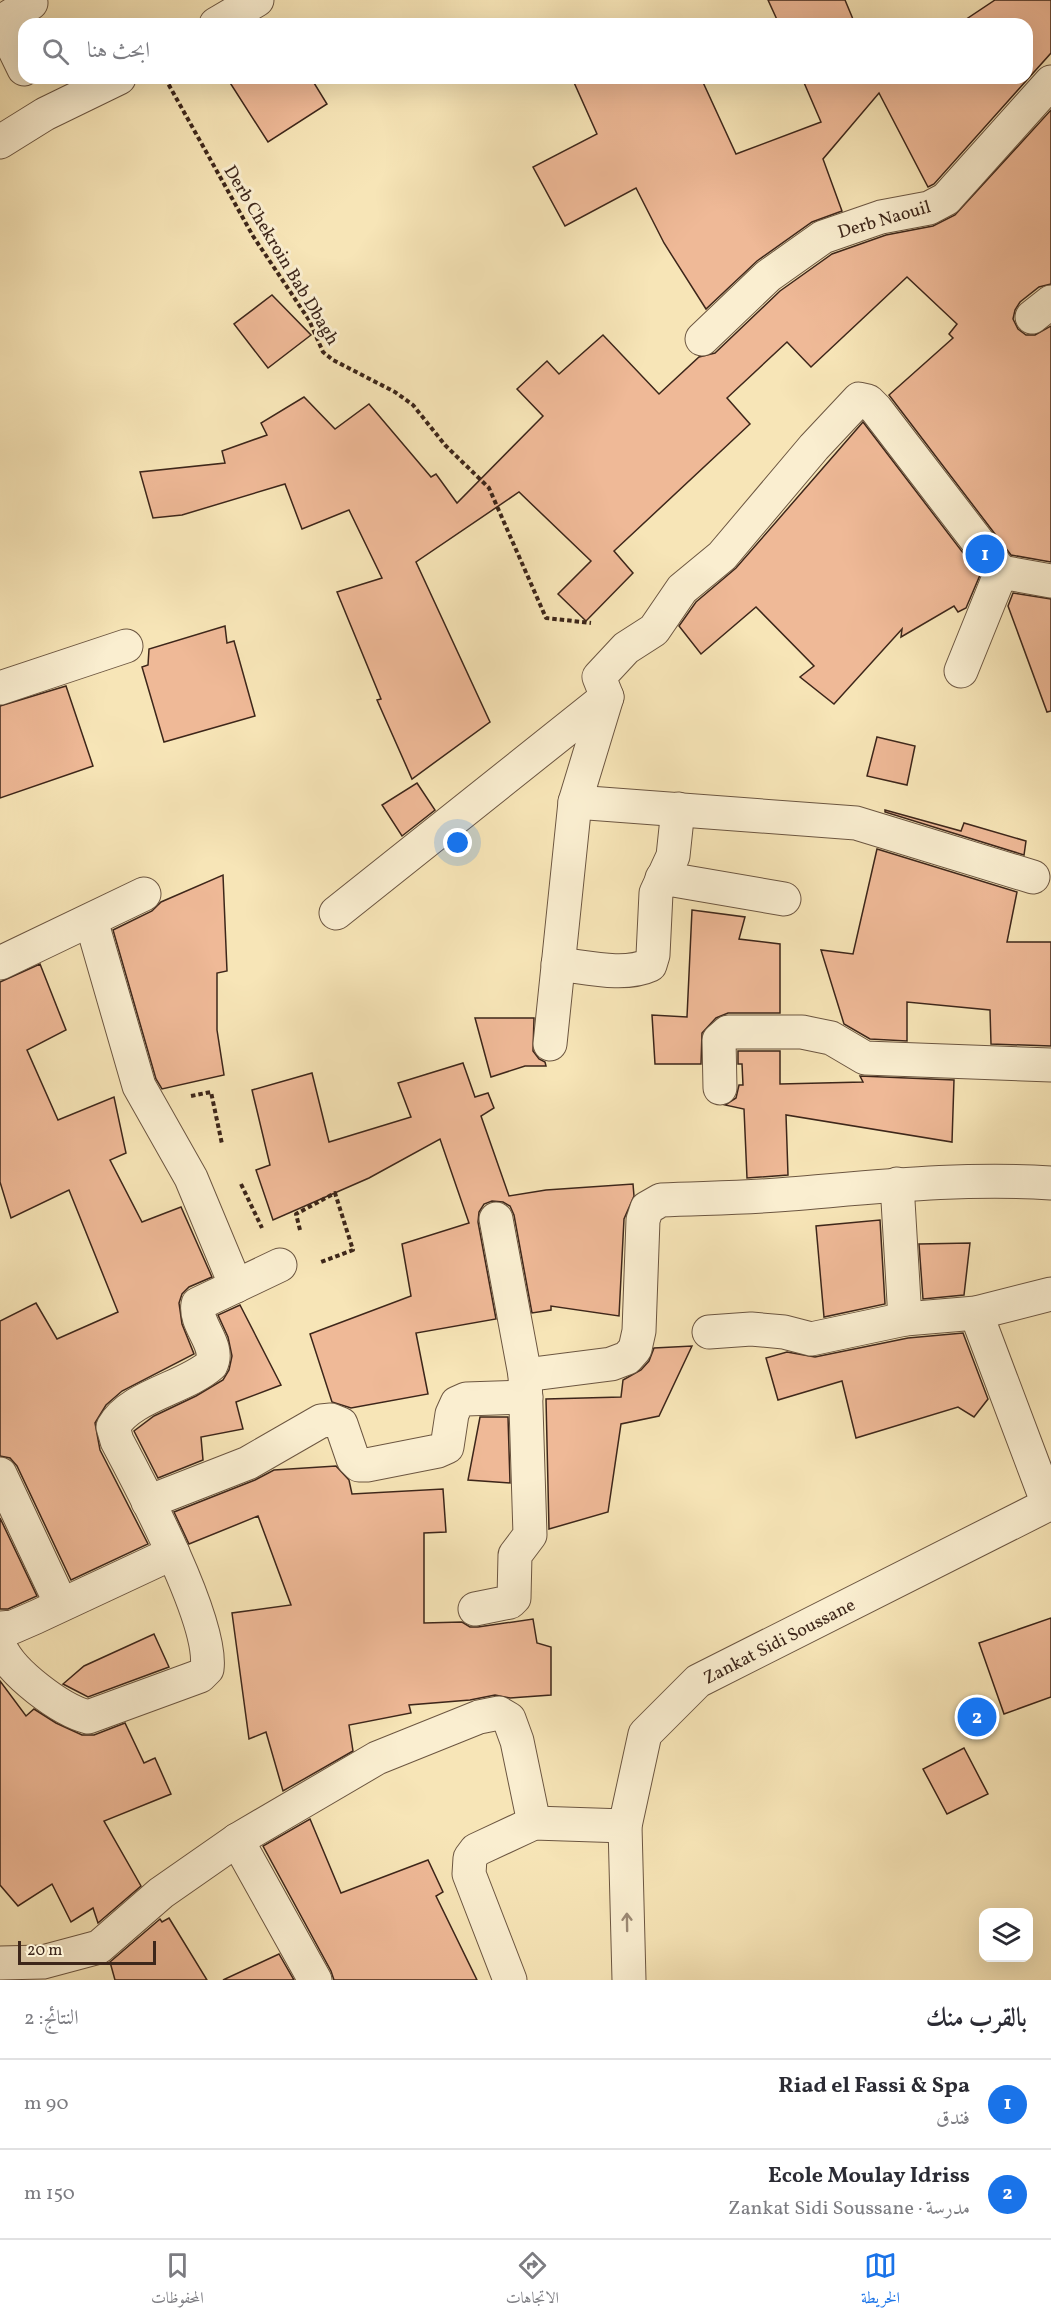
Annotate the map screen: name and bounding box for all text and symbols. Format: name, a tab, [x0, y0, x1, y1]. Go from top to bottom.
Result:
search box	[18, 18, 1033, 84]
icon: search	[39, 35, 72, 68]
text: ابحث هنا	[87, 36, 150, 67]
street label: Derb Chekroin Bab Dbagh	[217, 161, 345, 351]
street label: Derb Naouil	[835, 195, 934, 246]
pin: 1	[966, 532, 1004, 576]
your location	[443, 828, 472, 857]
street label: Zankat Sidi Soussane	[699, 1593, 860, 1691]
pin: 2	[958, 1694, 996, 1740]
map controls	[979, 1908, 1033, 1962]
button: layers	[979, 1908, 1033, 1962]
one-way arrow	[622, 1912, 633, 1932]
scale bar	[18, 1938, 156, 1966]
text: 20 m	[27, 1940, 62, 1962]
text: بالقرب منك	[926, 2001, 1027, 2037]
text: النتائج: 2	[24, 2005, 79, 2033]
text: Riad el Fassi & Spa	[778, 2071, 970, 2102]
text: 90 m	[24, 2090, 69, 2118]
text: 1	[1003, 2090, 1012, 2118]
text: فندق	[936, 2105, 970, 2133]
text: Ecole Moulay Idriss	[768, 2161, 970, 2192]
text: 150 m	[24, 2180, 75, 2208]
text: 2	[1002, 2180, 1013, 2208]
text: مدرسة · Zankat Sidi Soussane	[728, 2195, 970, 2223]
tab: المحفوظات	[151, 2249, 204, 2313]
tab: الاتجاهات	[506, 2249, 559, 2313]
tab: الخريطة	[861, 2249, 900, 2313]

